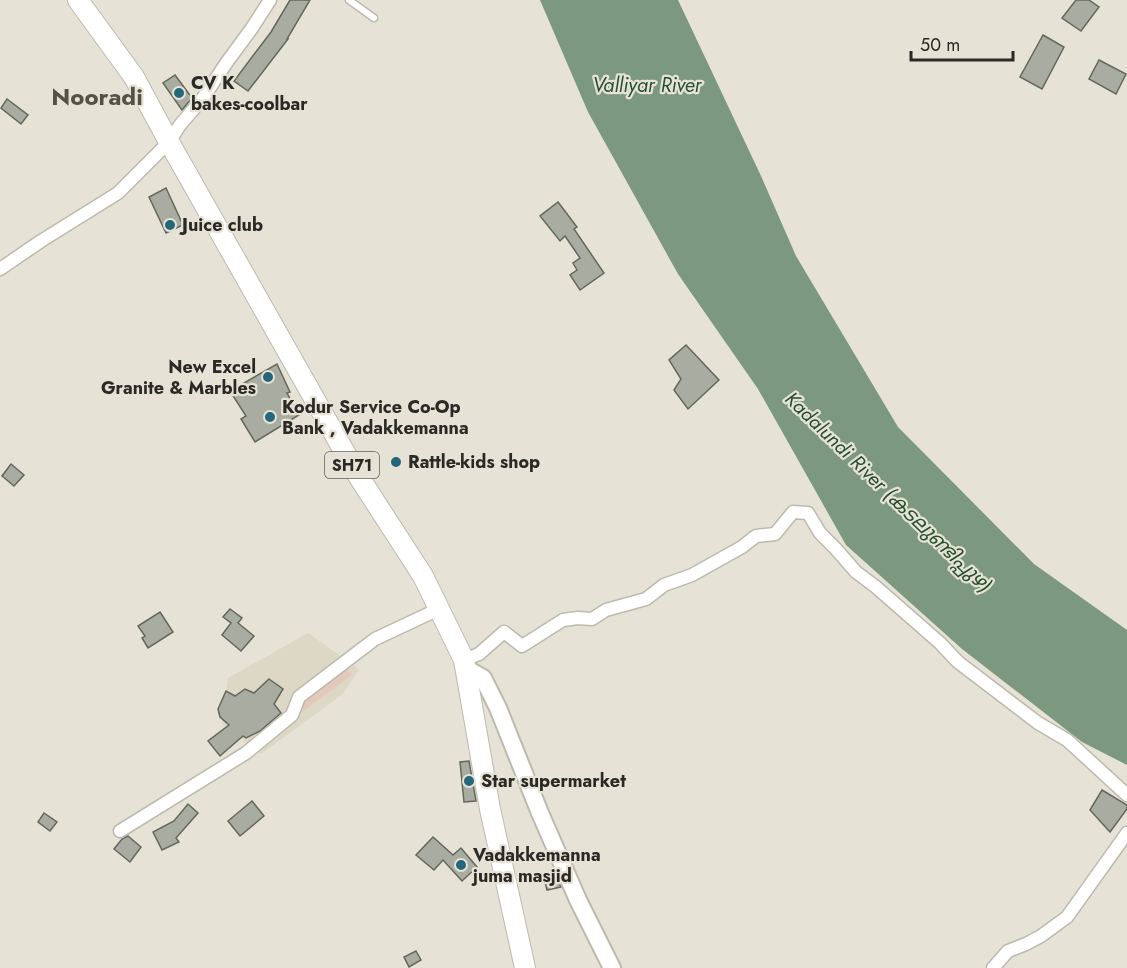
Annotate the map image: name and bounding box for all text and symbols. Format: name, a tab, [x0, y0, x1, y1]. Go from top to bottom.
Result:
scale bar	[911, 24, 1013, 62]
text: 50 m	[920, 32, 960, 58]
place label: CV K bakes-coolbar	[191, 70, 308, 117]
water label: Valliyar River	[593, 71, 703, 100]
district label: Nooradi	[51, 79, 143, 114]
marker: CV K bakes-coolbar	[172, 86, 186, 100]
place label: Juice club	[179, 212, 263, 238]
marker: Juice club	[163, 218, 177, 232]
place label: New Excel Granite & Marbles	[101, 354, 256, 401]
marker: New Excel Granite & Marbles	[261, 370, 275, 384]
water label: Kadalundi River (കടലുണ്ടിപ്പുഴ)	[778, 385, 998, 599]
place label: Kodur Service Co-Op Bank , Vadakkemanna	[282, 394, 469, 441]
marker: Kodur Service Co-Op Bank , Vadakkemanna	[263, 410, 277, 424]
place label: Rattle-kids shop	[408, 449, 540, 475]
road number: SH71	[325, 452, 379, 478]
marker: Rattle-kids shop	[389, 455, 403, 469]
place label: Star supermarket	[481, 768, 626, 794]
marker: Star supermarket	[462, 774, 476, 788]
place label: Vadakkemanna juma masjid	[471, 842, 601, 889]
marker: Vadakkemanna juma masjid	[454, 858, 468, 872]

